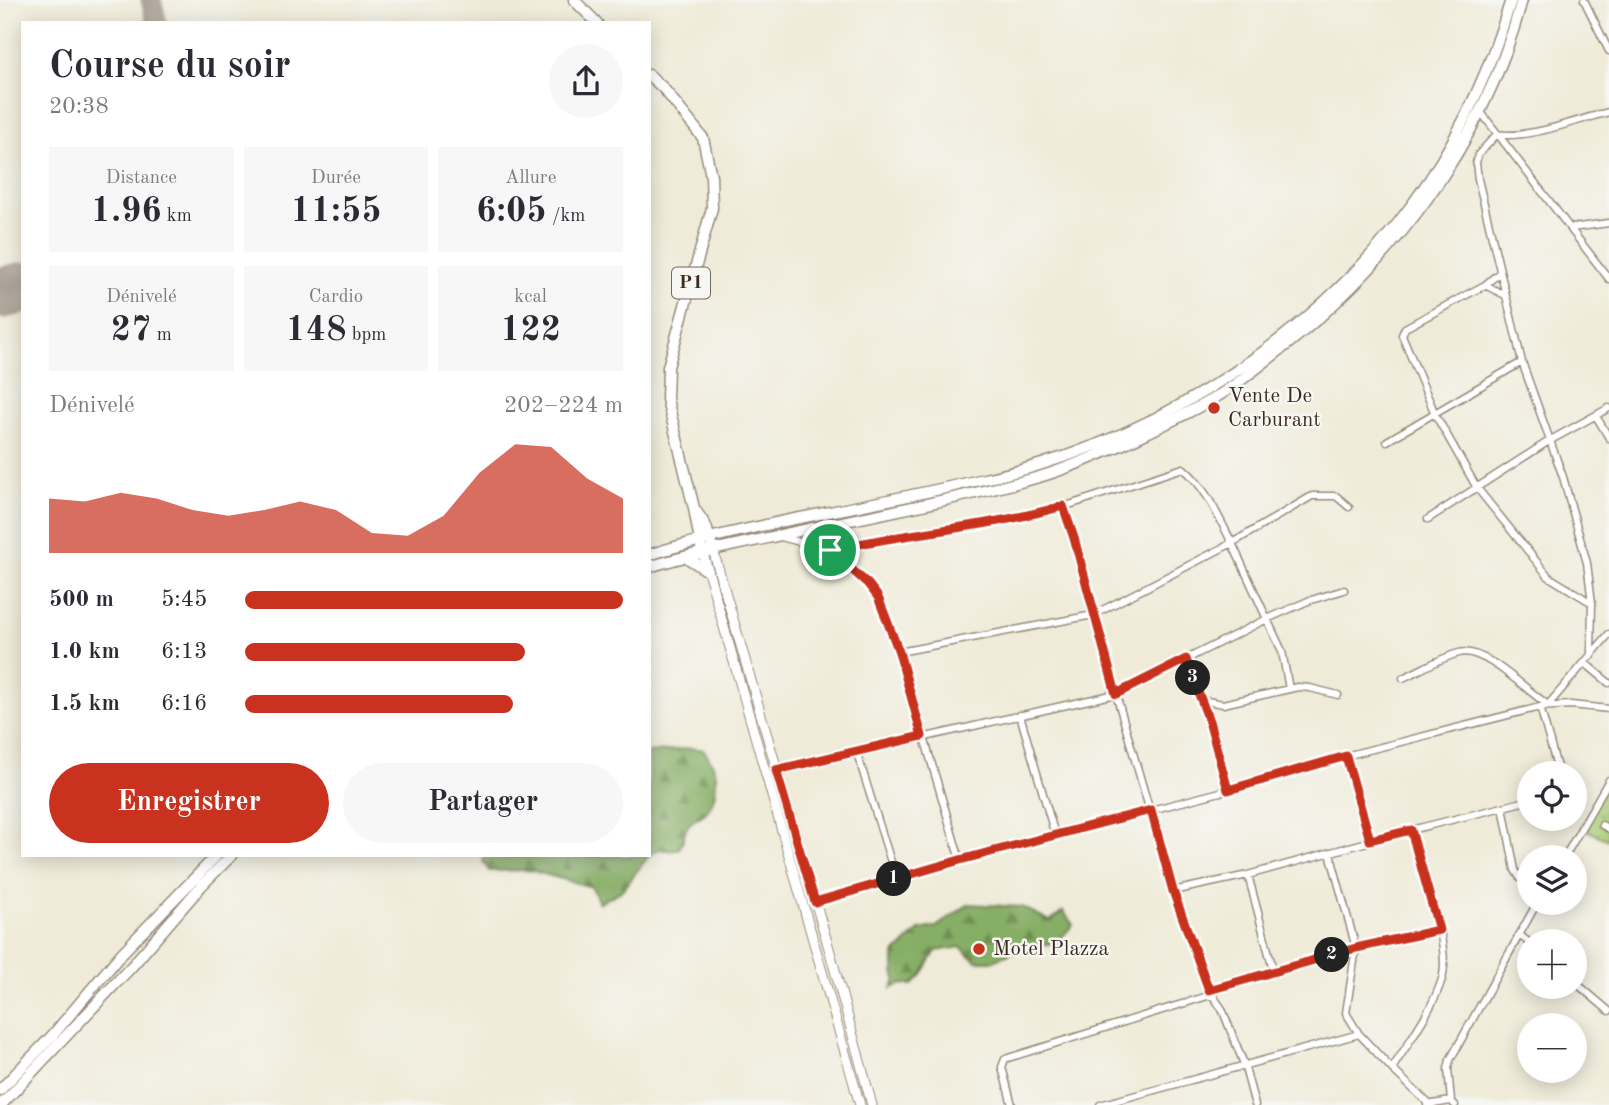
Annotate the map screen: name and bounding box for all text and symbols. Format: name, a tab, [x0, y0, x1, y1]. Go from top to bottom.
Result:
button: share	[549, 44, 623, 118]
text: Course du soir	[49, 48, 291, 86]
text: 20:38	[49, 95, 109, 118]
text: Distance	[106, 169, 177, 188]
text: Durée	[311, 169, 361, 188]
text: Allure	[505, 169, 556, 188]
text: 1.96	[91, 194, 162, 229]
text: 11:55	[290, 194, 382, 229]
text: 6:05	[476, 194, 547, 229]
text: km	[162, 207, 192, 226]
text: /km	[547, 207, 585, 226]
road number: P1	[672, 268, 710, 298]
text: Dénivelé	[106, 288, 177, 307]
text: Cardio	[309, 288, 363, 307]
text: kcal	[514, 288, 547, 307]
text: 27	[111, 313, 151, 348]
text: 148	[286, 313, 346, 348]
text: 122	[500, 313, 561, 348]
text: m	[151, 326, 172, 345]
text: bpm	[346, 326, 386, 345]
place label: Vente De Carburant	[1228, 386, 1321, 431]
text: Dénivelé	[49, 394, 135, 417]
text: 202–224 m	[504, 394, 623, 417]
marker: Vente De Carburant	[1206, 400, 1222, 416]
pin	[800, 520, 860, 580]
icon: arrive	[811, 531, 849, 569]
text: 500 m	[49, 588, 114, 611]
text: 5:45	[161, 588, 207, 611]
text: 1.0 km	[49, 640, 120, 663]
text: 6:13	[161, 640, 207, 663]
pin: 3	[1176, 660, 1210, 696]
text: 3	[1187, 668, 1198, 687]
text: 1.5 km	[49, 692, 120, 715]
text: 6:16	[161, 692, 207, 715]
map controls	[1517, 761, 1587, 1083]
button: locate	[1517, 761, 1587, 831]
button: Enregistrer	[49, 763, 329, 843]
button: Partager	[343, 763, 623, 843]
button: layers	[1517, 845, 1587, 915]
pin: 1	[876, 862, 912, 896]
text: 1	[888, 869, 899, 888]
button: +	[1517, 929, 1587, 999]
pin: 2	[1314, 937, 1350, 972]
place label: Motel Plazza	[993, 939, 1109, 960]
marker: Motel Plazza	[971, 941, 987, 957]
text: 2	[1326, 945, 1337, 964]
button: −	[1517, 1013, 1587, 1083]

